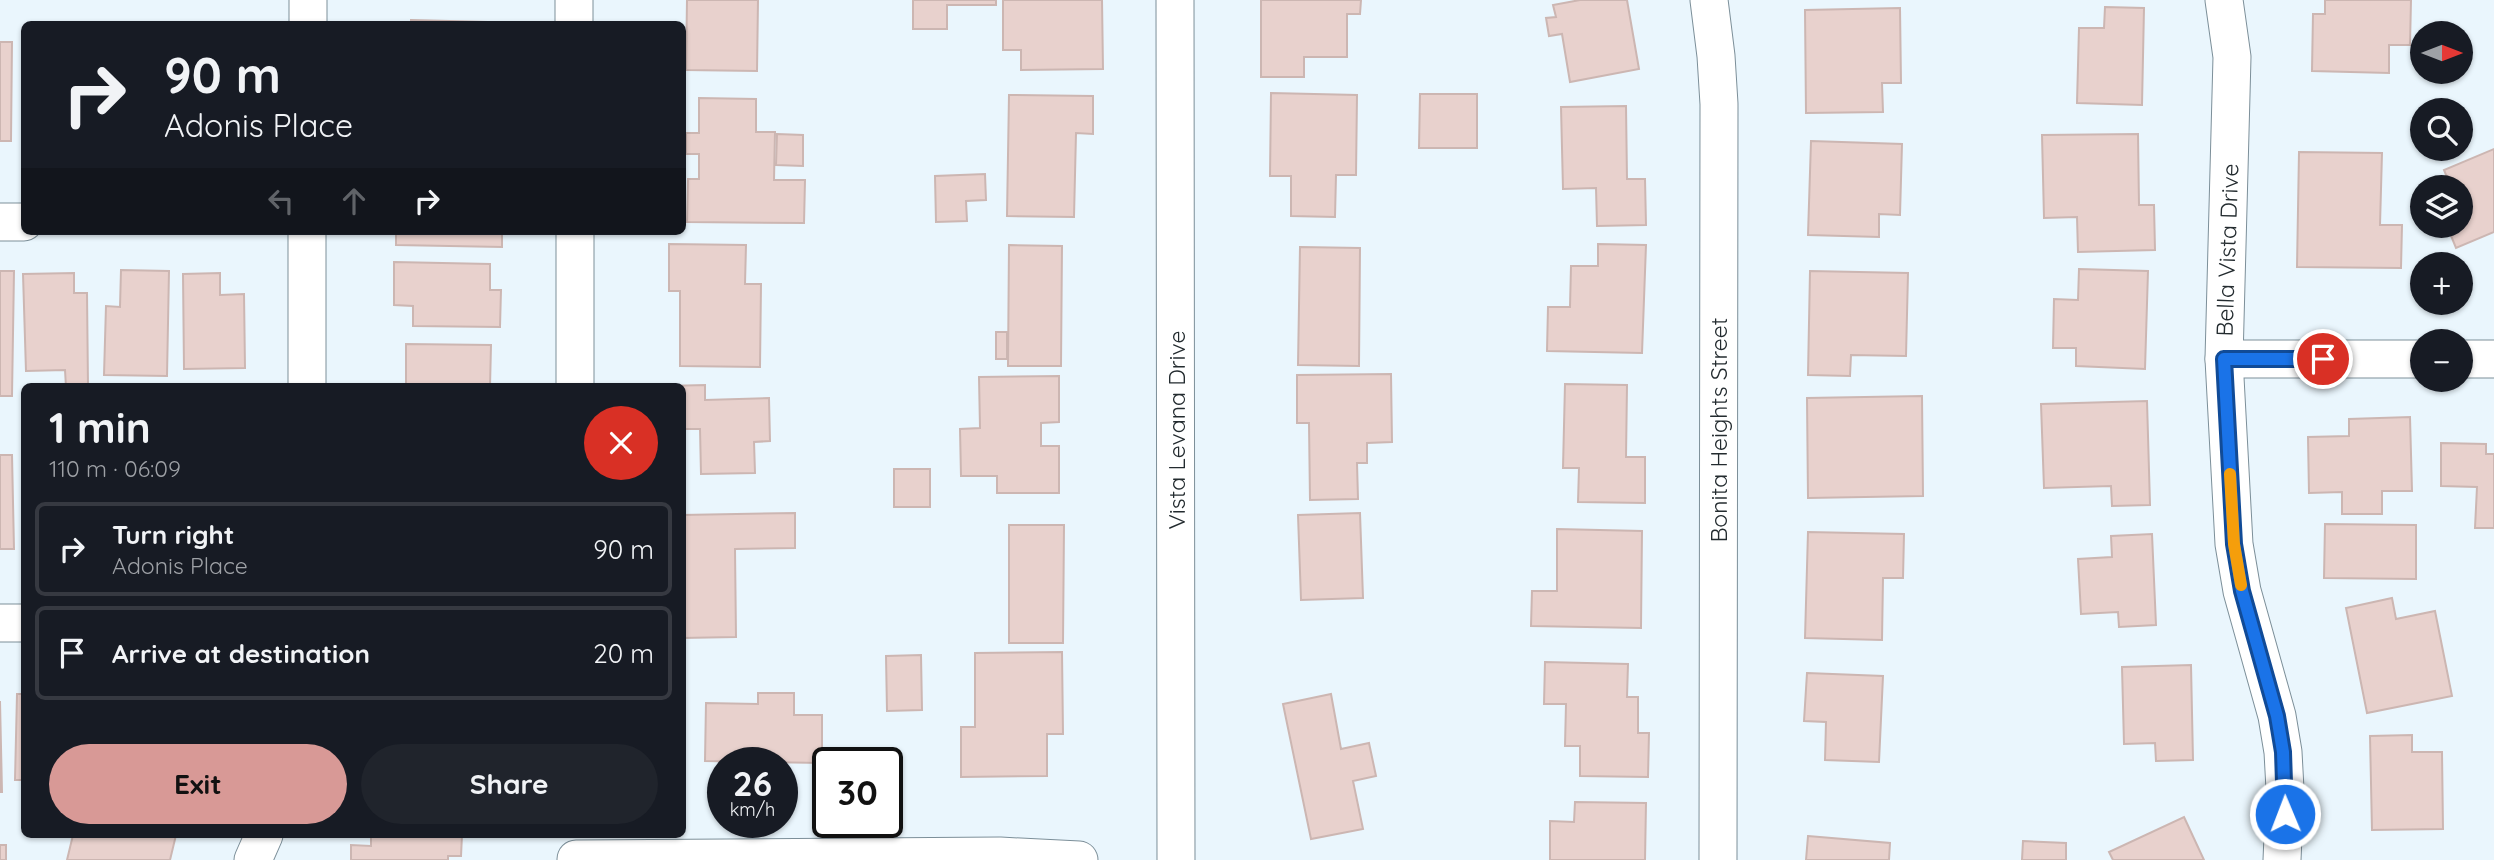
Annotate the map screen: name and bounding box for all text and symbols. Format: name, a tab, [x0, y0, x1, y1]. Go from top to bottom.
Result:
north arrow	[2410, 21, 2473, 84]
map controls	[2410, 21, 2473, 392]
text: 90 m	[164, 44, 281, 105]
icon: right	[49, 49, 140, 140]
button: search	[2410, 98, 2473, 161]
text: Adonis Place	[164, 105, 353, 145]
street label: Bella Vista Drive	[2209, 163, 2245, 337]
button: layers	[2410, 175, 2473, 238]
icon: left	[262, 182, 300, 220]
icon: ahead	[335, 182, 373, 220]
icon: right	[408, 182, 446, 220]
button: +	[2410, 252, 2473, 315]
street label: Bonita Heights Street	[1704, 317, 1733, 543]
pin	[2293, 329, 2353, 389]
button: −	[2410, 329, 2473, 392]
street label: Vista Levana Drive	[1162, 330, 1191, 530]
icon: arrive	[2304, 340, 2342, 378]
text: 1 min	[49, 401, 151, 454]
button: close	[584, 406, 658, 480]
text: 110 m · 06:09	[49, 454, 181, 483]
text: Turn right	[112, 518, 234, 551]
icon: right	[53, 530, 91, 568]
text: 90 m	[593, 533, 654, 566]
text: Adonis Place	[112, 551, 248, 580]
icon: arrive	[53, 634, 91, 672]
text: Arrive at destination	[112, 637, 370, 670]
text: 20 m	[593, 637, 654, 670]
button: Exit	[49, 744, 347, 824]
button: Share	[361, 744, 658, 824]
speed limit sign: 30	[812, 747, 903, 838]
text: 26	[733, 761, 772, 805]
position arrow	[2248, 777, 2322, 851]
text: km/h	[730, 798, 775, 821]

